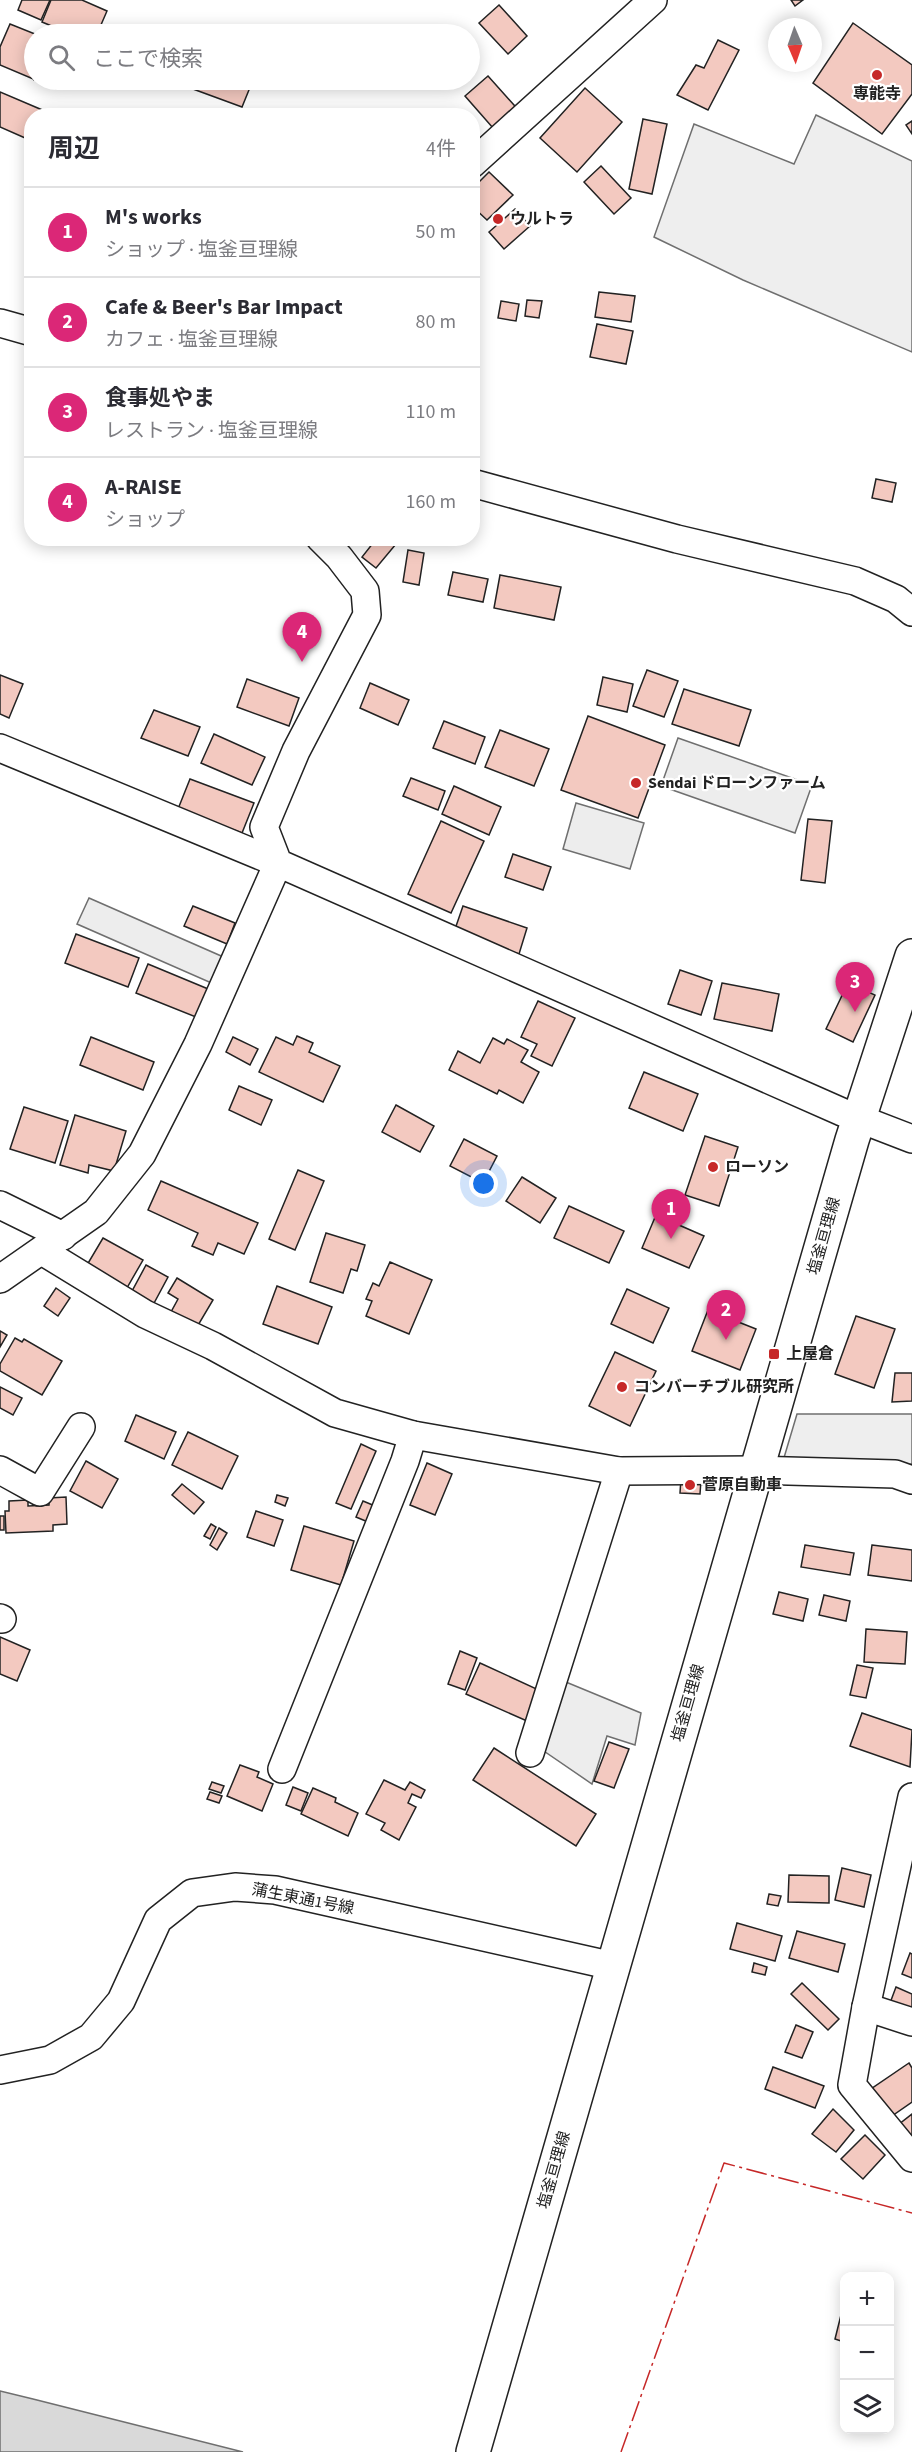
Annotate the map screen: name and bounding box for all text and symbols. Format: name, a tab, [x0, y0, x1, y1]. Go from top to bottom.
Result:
north arrow	[768, 18, 822, 72]
search box	[24, 24, 480, 90]
icon: search	[45, 41, 78, 74]
text: ここで検索	[93, 43, 203, 75]
marker: 専能寺	[870, 68, 884, 82]
place label: 専能寺	[853, 83, 901, 105]
text: 周辺	[48, 130, 100, 167]
text: 4件	[426, 135, 456, 163]
text: M's works	[105, 201, 202, 233]
place label: ウルトラ	[510, 208, 574, 230]
marker: ウルトラ	[491, 212, 505, 226]
text: 1	[62, 218, 73, 246]
text: 50 m	[416, 218, 456, 246]
text: ショップ · 塩釜亘理線	[105, 236, 298, 264]
text: Cafe & Beer's Bar Impact	[105, 291, 343, 323]
text: 2	[62, 308, 73, 336]
text: 80 m	[416, 308, 456, 336]
text: カフェ · 塩釜亘理線	[105, 326, 278, 354]
text: 食事処やま	[105, 382, 215, 414]
text: 3	[62, 398, 73, 426]
text: 110 m	[406, 398, 456, 426]
text: レストラン · 塩釜亘理線	[105, 417, 318, 445]
text: A-RAISE	[105, 471, 182, 503]
text: 4	[62, 488, 73, 516]
text: 160 m	[406, 488, 456, 516]
text: ショップ	[105, 506, 185, 534]
pin: 4	[282, 612, 322, 662]
place label: Sendai ドローンファーム	[648, 772, 826, 794]
marker: Sendai ドローンファーム	[629, 776, 643, 790]
pin: 3	[836, 962, 874, 1012]
place label: ローソン	[725, 1156, 789, 1178]
marker: ローソン	[706, 1160, 720, 1174]
your location	[469, 1169, 498, 1198]
pin: 1	[652, 1190, 690, 1239]
street label: 塩釜亘理線	[802, 1195, 846, 1277]
pin: 2	[706, 1290, 746, 1340]
place label: 上屋倉	[786, 1343, 834, 1365]
marker: 上屋倉	[767, 1347, 781, 1361]
place label: コンバーチブル研究所	[634, 1376, 794, 1398]
marker: コンバーチブル研究所	[615, 1380, 629, 1394]
place label: 菅原自動車	[702, 1474, 782, 1496]
marker: 菅原自動車	[683, 1478, 697, 1492]
street label: 塩釜亘理線	[666, 1662, 710, 1744]
street label: 蒲生東通1号線	[250, 1878, 356, 1920]
street label: 塩釜亘理線	[532, 2129, 576, 2211]
map controls	[840, 2272, 894, 2434]
button: +	[840, 2272, 894, 2326]
button: −	[840, 2326, 894, 2380]
button: layers	[840, 2380, 894, 2434]

